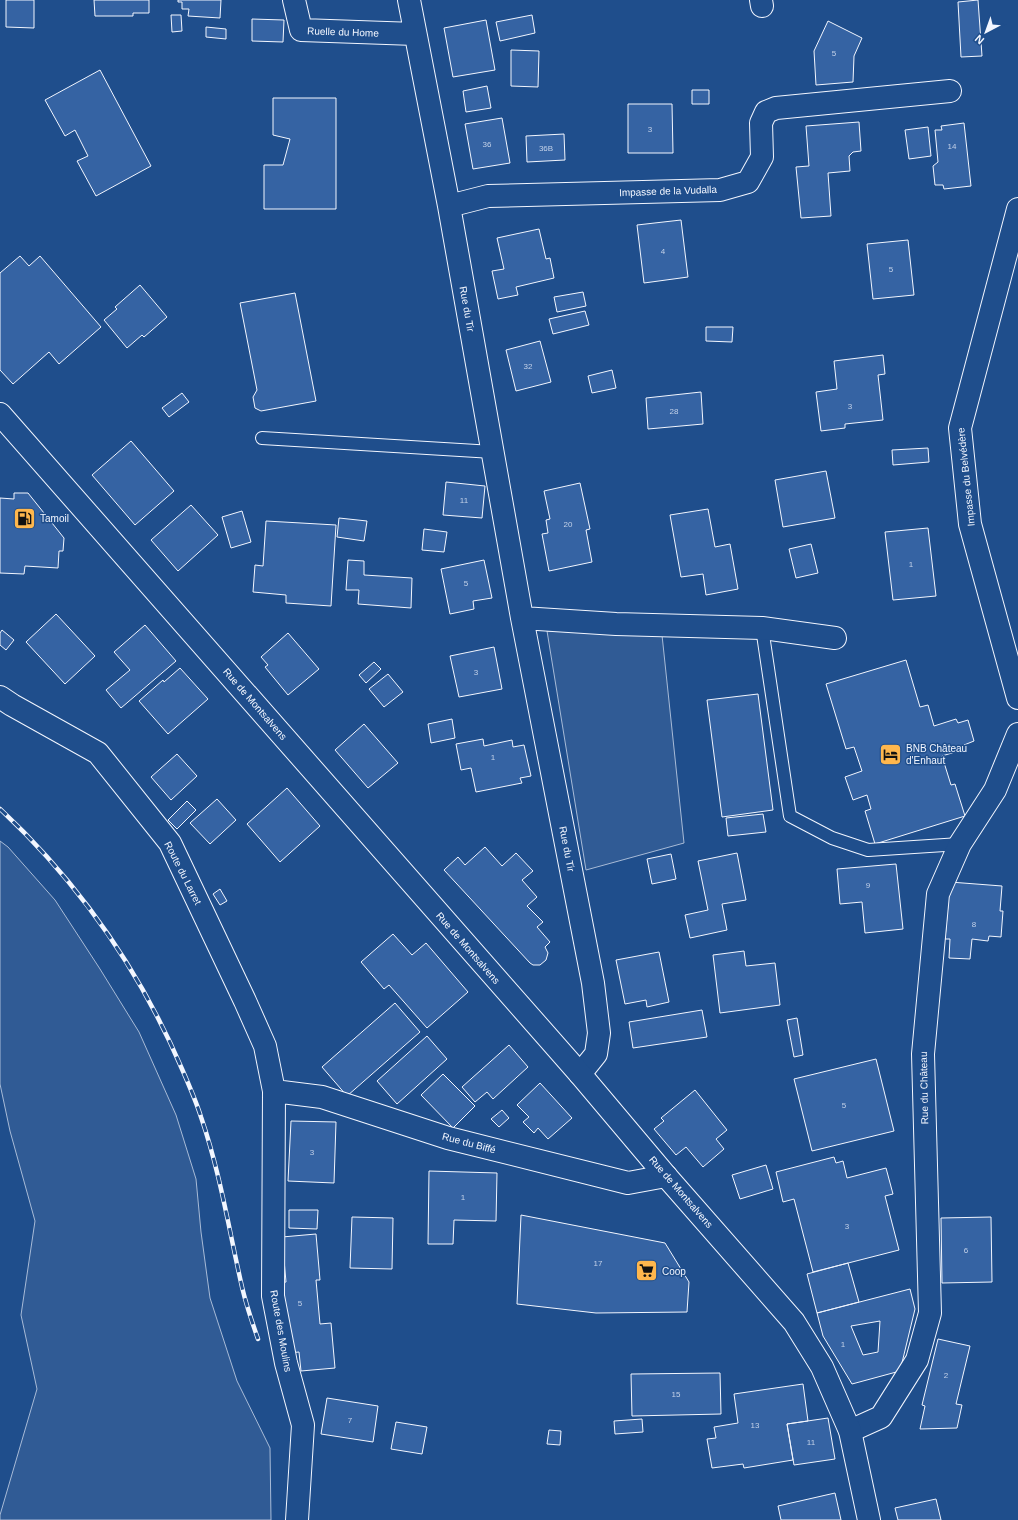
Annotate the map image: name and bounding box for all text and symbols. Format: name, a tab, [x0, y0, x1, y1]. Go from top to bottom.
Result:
north arrow	[966, 12, 1006, 52]
street label: Ruelle du Home	[307, 25, 379, 39]
text: N	[972, 32, 986, 47]
house number: 5	[832, 49, 837, 58]
house number: 3	[648, 125, 653, 134]
house number: 36	[483, 140, 492, 149]
house number: 14	[948, 142, 957, 151]
house number: 36B	[539, 144, 553, 153]
street label: Impasse de la Vudalla	[619, 184, 718, 198]
house number: 4	[661, 247, 666, 256]
house number: 5	[889, 265, 894, 274]
street label: Rue du Tir	[458, 285, 477, 333]
house number: 32	[524, 362, 533, 371]
house number: 3	[848, 402, 853, 411]
house number: 28	[670, 407, 679, 416]
street label: Impasse du Belvédère	[955, 427, 977, 527]
house number: 11	[460, 496, 469, 505]
fuel station icon: Tamoil	[11, 505, 37, 531]
place label: Tamoil	[40, 513, 69, 524]
house number: 20	[564, 520, 573, 529]
house number: 1	[909, 560, 914, 569]
house number: 5	[464, 579, 469, 588]
street label: Rue de Montsalvens	[221, 666, 289, 742]
house number: 3	[474, 668, 479, 677]
hotel icon: BNB Château d'Enhaut	[878, 741, 904, 767]
place label: BNB Château d'Enhaut	[906, 743, 967, 766]
house number: 1	[491, 753, 496, 762]
street label: Rue du Tir	[557, 825, 577, 873]
street label: Route du Larret	[162, 840, 204, 907]
house number: 9	[866, 881, 871, 890]
street label: Rue de Montsalvens	[434, 910, 502, 986]
house number: 8	[972, 920, 977, 929]
street label: Rue du Château	[918, 1051, 930, 1125]
house number: 5	[842, 1101, 847, 1110]
street label: Rue du Biffé	[441, 1131, 497, 1156]
house number: 3	[310, 1148, 315, 1157]
street label: Rue de Montsalvens	[647, 1154, 715, 1230]
house number: 1	[461, 1193, 466, 1202]
house number: 3	[845, 1222, 850, 1231]
house number: 6	[964, 1246, 969, 1255]
supermarket icon: Coop	[633, 1258, 659, 1284]
house number: 17	[594, 1259, 603, 1268]
place label: Coop	[662, 1266, 686, 1277]
street label: Route des Moulins	[268, 1289, 294, 1373]
house number: 5	[298, 1299, 303, 1308]
house number: 1	[841, 1340, 846, 1349]
house number: 2	[944, 1371, 949, 1380]
house number: 15	[672, 1390, 681, 1399]
house number: 7	[348, 1416, 353, 1425]
house number: 13	[751, 1421, 760, 1430]
house number: 11	[807, 1438, 816, 1447]

